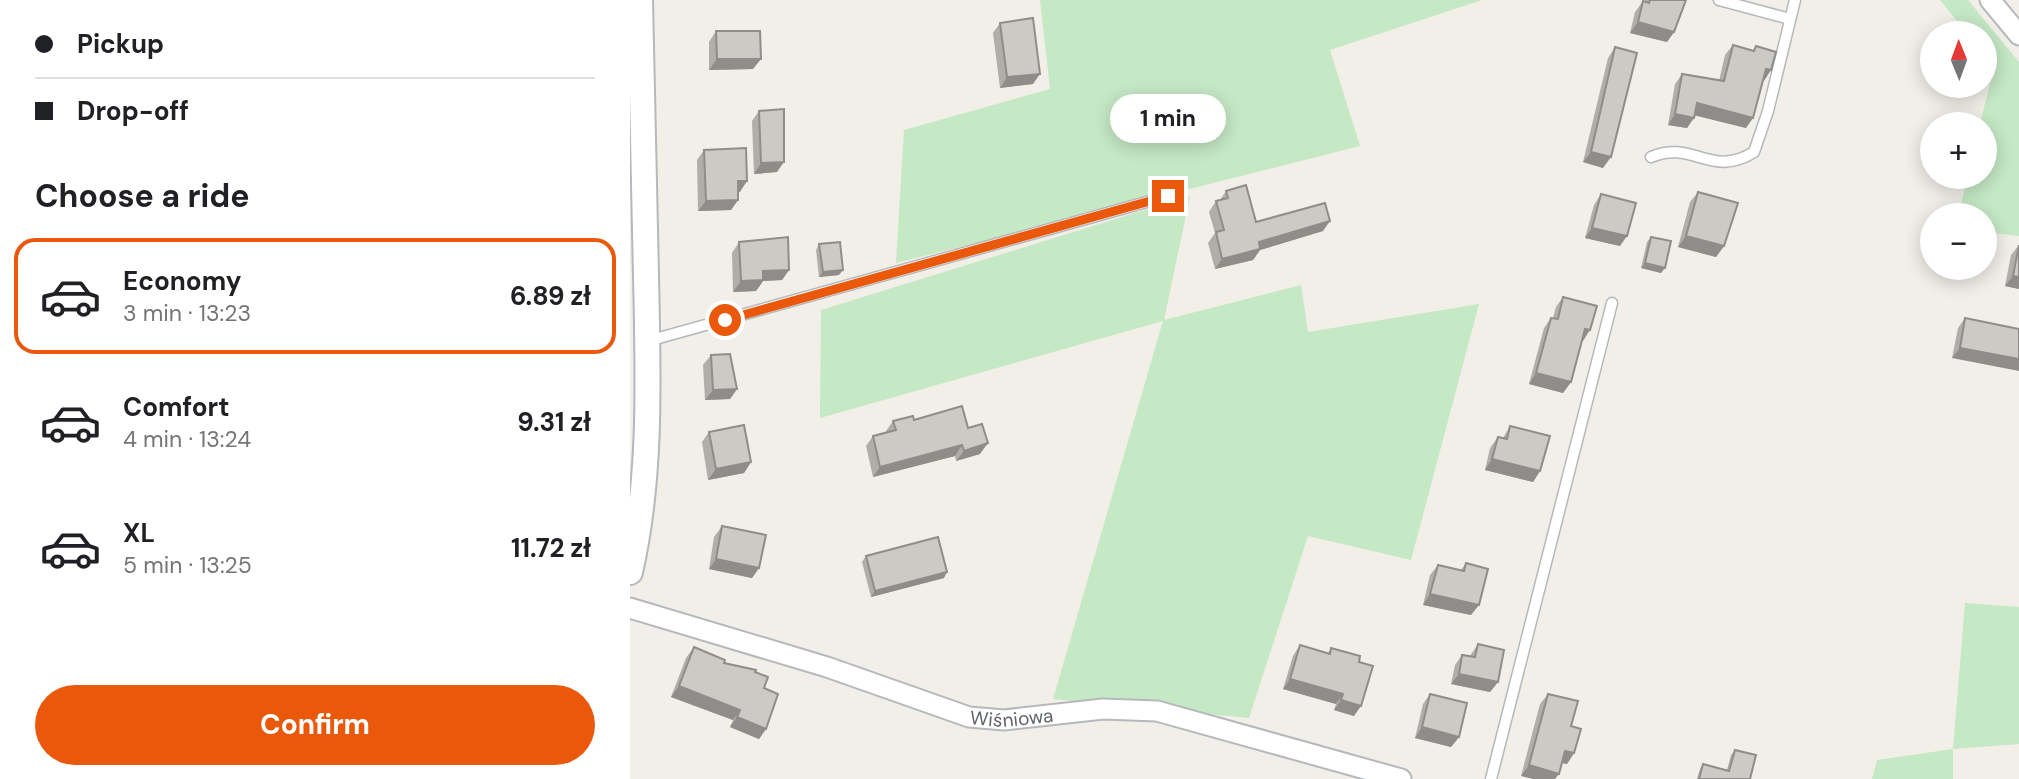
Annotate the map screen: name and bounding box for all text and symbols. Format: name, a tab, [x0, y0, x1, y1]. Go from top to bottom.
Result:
north arrow	[1920, 21, 1997, 98]
map controls	[1920, 21, 1997, 280]
text: Pickup	[77, 27, 164, 61]
text: Drop-off	[77, 94, 189, 128]
callout: 1 min	[1110, 94, 1226, 144]
text: 1 min	[1140, 103, 1196, 133]
button: +	[1920, 112, 1997, 189]
text: Choose a ride	[35, 175, 250, 217]
route end	[1152, 180, 1184, 212]
button: −	[1920, 203, 1997, 280]
text: Economy	[123, 264, 241, 298]
icon: car	[39, 265, 102, 328]
text: 6.89 zł	[510, 279, 591, 313]
text: 3 min · 13:23	[123, 298, 251, 328]
route start	[709, 304, 741, 336]
text: Comfort	[123, 390, 229, 424]
icon: car	[39, 391, 102, 454]
text: 9.31 zł	[517, 405, 591, 439]
text: 4 min · 13:24	[123, 424, 251, 454]
text: XL	[123, 516, 155, 550]
icon: car	[39, 517, 102, 580]
text: 11.72 zł	[511, 531, 591, 565]
text: 5 min · 13:25	[123, 550, 252, 580]
button: Confirm	[35, 685, 595, 765]
street label: Wiśniowa	[969, 702, 1054, 733]

